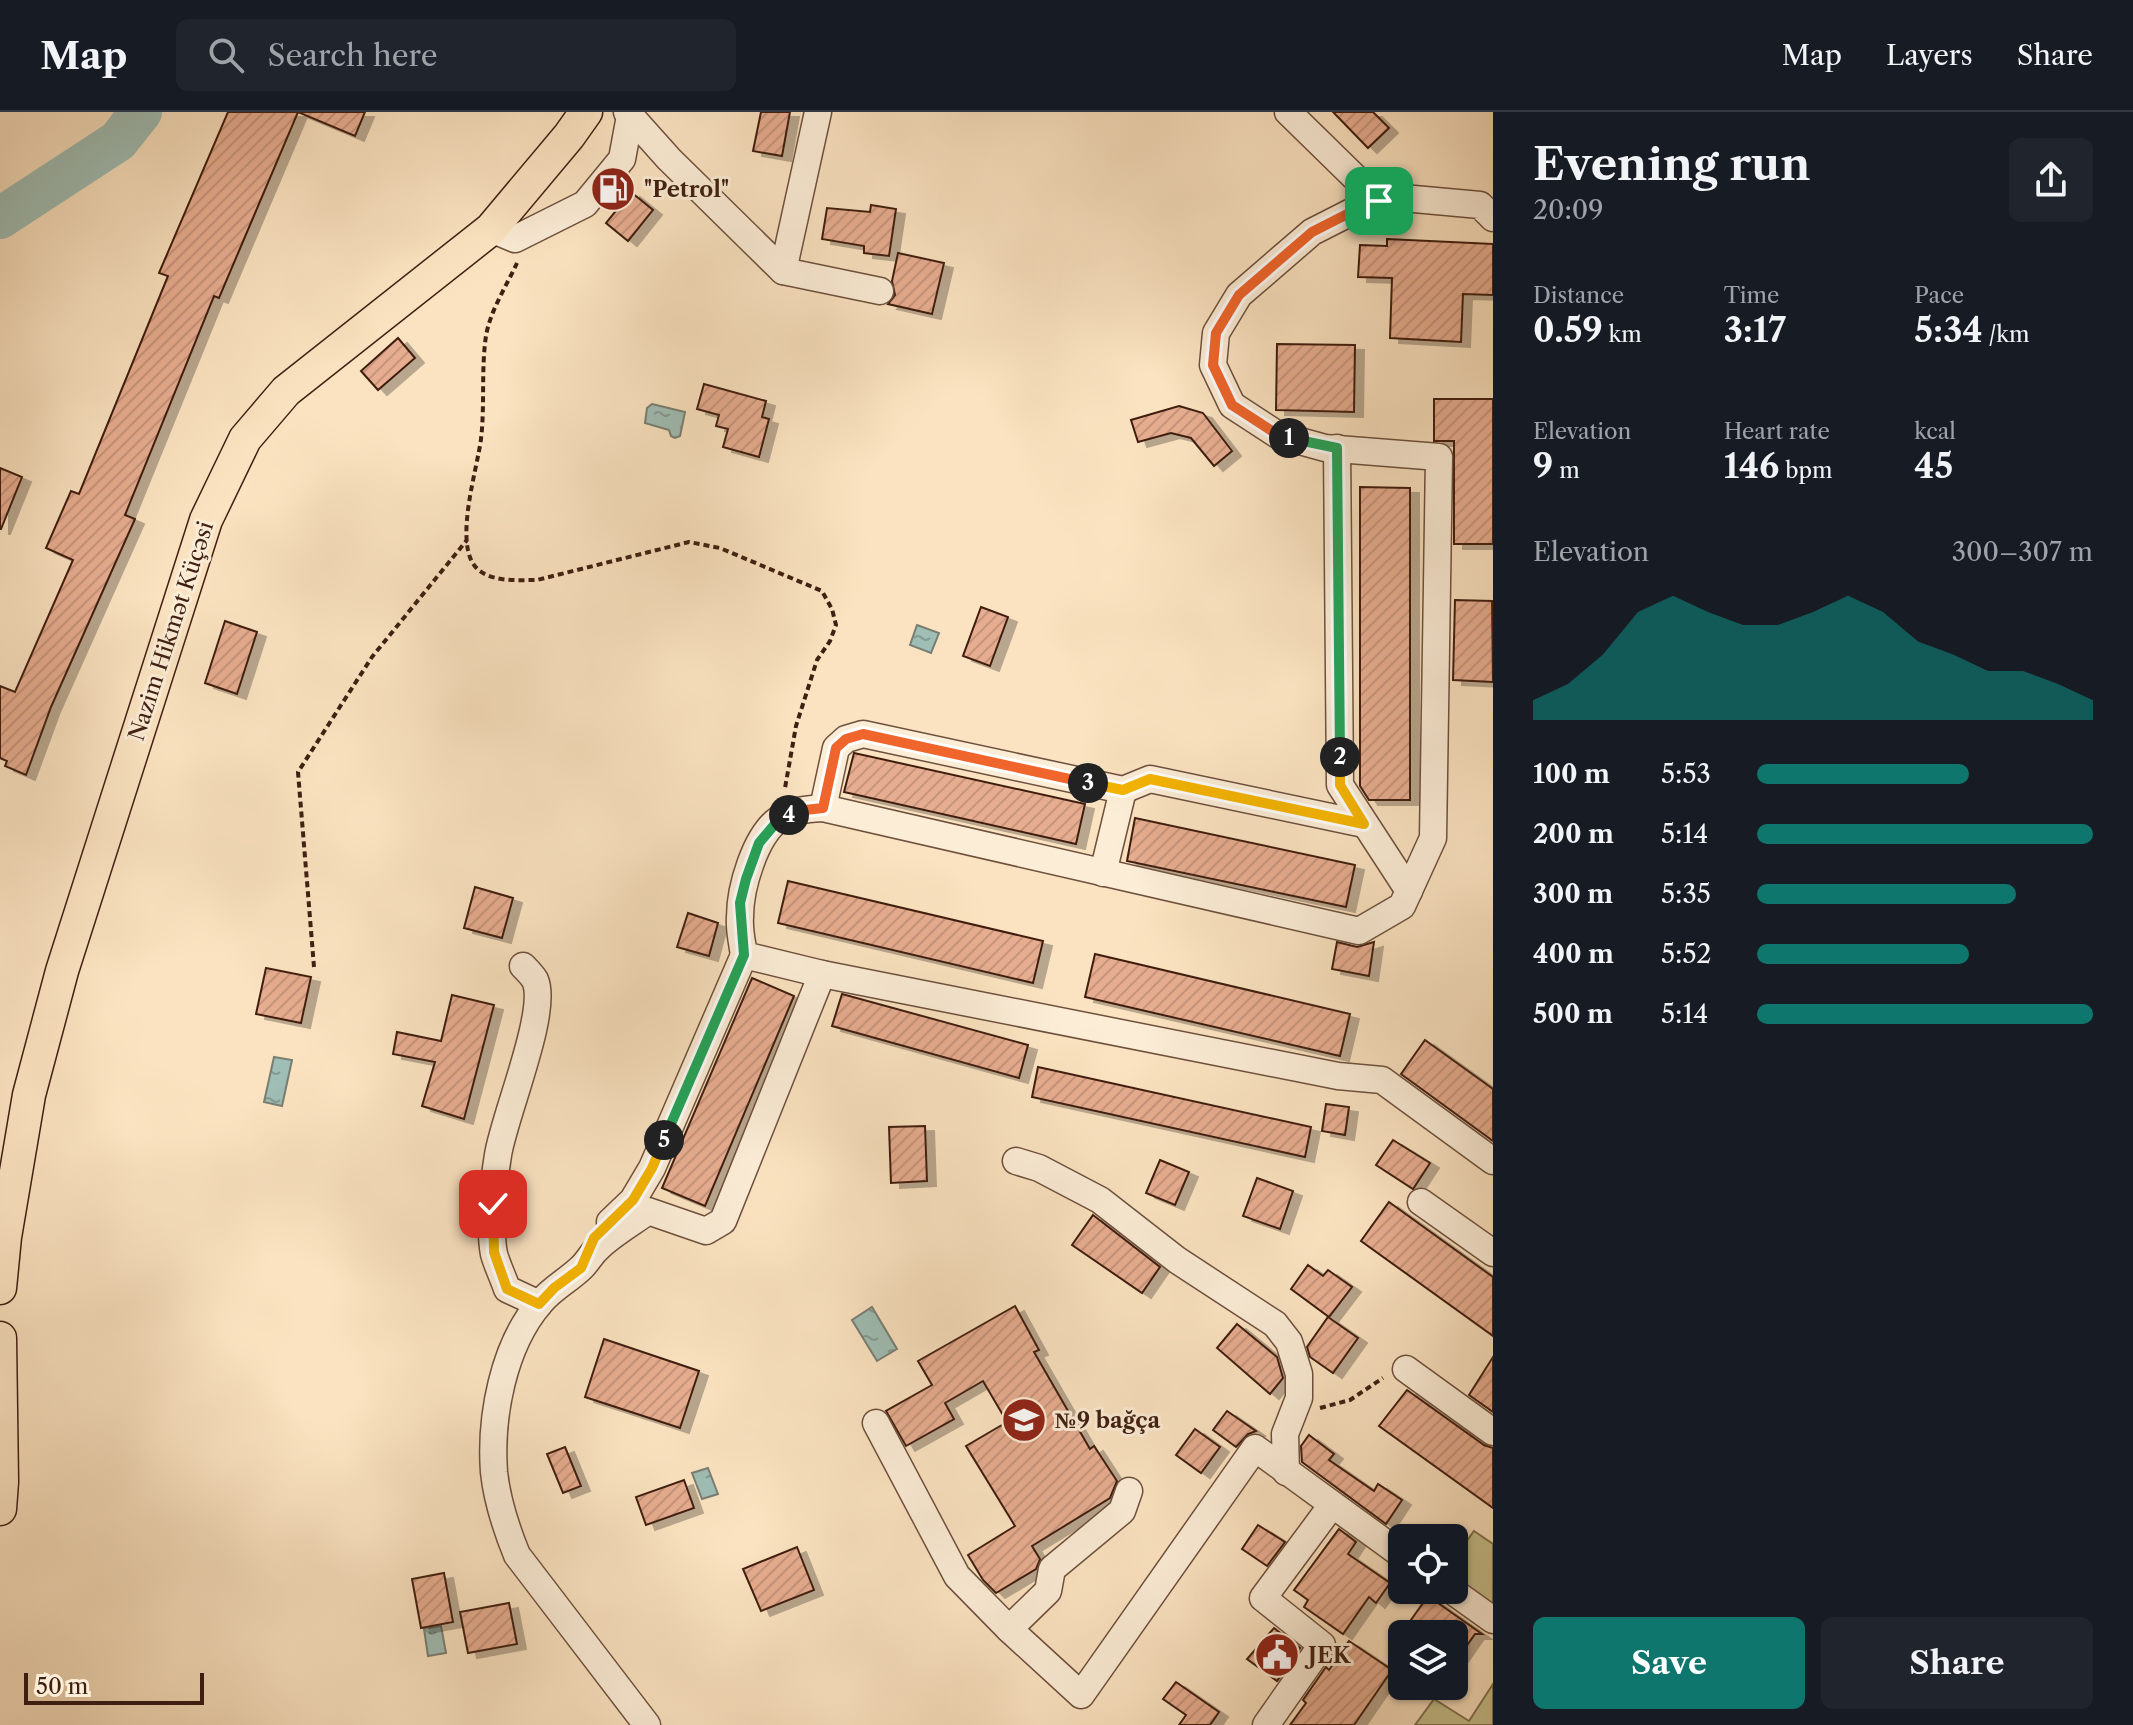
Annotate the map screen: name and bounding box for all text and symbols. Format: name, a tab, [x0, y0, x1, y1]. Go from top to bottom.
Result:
search box	[176, 19, 736, 91]
text: Map	[40, 32, 128, 79]
icon: search	[204, 33, 248, 77]
text: Search here	[268, 37, 438, 74]
text: Map	[1782, 38, 1842, 72]
text: Layers	[1886, 38, 1973, 72]
text: Share	[2017, 38, 2093, 72]
text: Evening run	[1533, 137, 1810, 191]
button: share	[2009, 138, 2093, 222]
fuel station icon: "Petrol"	[589, 165, 637, 213]
pin	[1345, 167, 1413, 235]
place label: "Petrol"	[644, 176, 729, 203]
icon: arrive	[1357, 179, 1401, 223]
text: 20:09	[1533, 194, 1603, 226]
text: Distance	[1533, 282, 1624, 309]
text: Time	[1724, 282, 1779, 309]
text: Pace	[1914, 282, 1964, 309]
text: 0.59	[1533, 309, 1603, 351]
text: 3:17	[1724, 309, 1786, 351]
text: 5:34	[1914, 309, 1983, 351]
text: km	[1603, 321, 1642, 348]
text: /km	[1983, 321, 2030, 348]
pin: 1	[1269, 418, 1309, 458]
text: Elevation	[1533, 418, 1631, 445]
text: Heart rate	[1724, 418, 1830, 445]
text: kcal	[1914, 418, 1956, 445]
text: 1	[1284, 424, 1294, 451]
text: 9	[1533, 445, 1553, 487]
text: 146	[1724, 445, 1779, 487]
text: 45	[1914, 445, 1953, 487]
text: m	[1553, 457, 1580, 484]
text: bpm	[1779, 457, 1833, 484]
street label: Nazim Hikmət Küçəsi	[123, 518, 219, 744]
text: Elevation	[1533, 536, 1649, 568]
text: 300–307 m	[1952, 536, 2093, 568]
pin: 2	[1320, 737, 1360, 777]
text: 2	[1334, 743, 1347, 770]
text: 100 m	[1533, 758, 1610, 790]
text: 5:53	[1661, 758, 1711, 790]
pin: 3	[1068, 763, 1108, 803]
text: 3	[1082, 769, 1094, 796]
pin: 4	[769, 795, 809, 835]
text: 4	[782, 801, 796, 828]
text: 200 m	[1533, 818, 1614, 850]
text: 5:14	[1661, 818, 1708, 850]
text: 300 m	[1533, 878, 1613, 910]
text: 5:35	[1661, 878, 1711, 910]
text: 400 m	[1533, 938, 1614, 970]
text: 5:52	[1661, 938, 1711, 970]
text: 500 m	[1533, 998, 1613, 1030]
text: 5:14	[1661, 998, 1708, 1030]
pin: 5	[644, 1120, 684, 1160]
text: 5	[658, 1126, 670, 1153]
pin	[459, 1170, 527, 1238]
icon: check	[471, 1182, 515, 1226]
school or university icon: №9 bağça	[1000, 1396, 1048, 1444]
place label: №9 bağça	[1055, 1407, 1160, 1434]
map controls	[1388, 1524, 1468, 1700]
button: locate	[1388, 1524, 1468, 1604]
button: Save	[1533, 1617, 1805, 1709]
button: Share	[1821, 1617, 2093, 1709]
button: layers	[1388, 1620, 1468, 1700]
public building icon: JEK	[1253, 1631, 1301, 1679]
place label: JEK	[1304, 1642, 1352, 1669]
scale bar	[24, 1669, 204, 1705]
text: 50 m	[36, 1673, 88, 1700]

